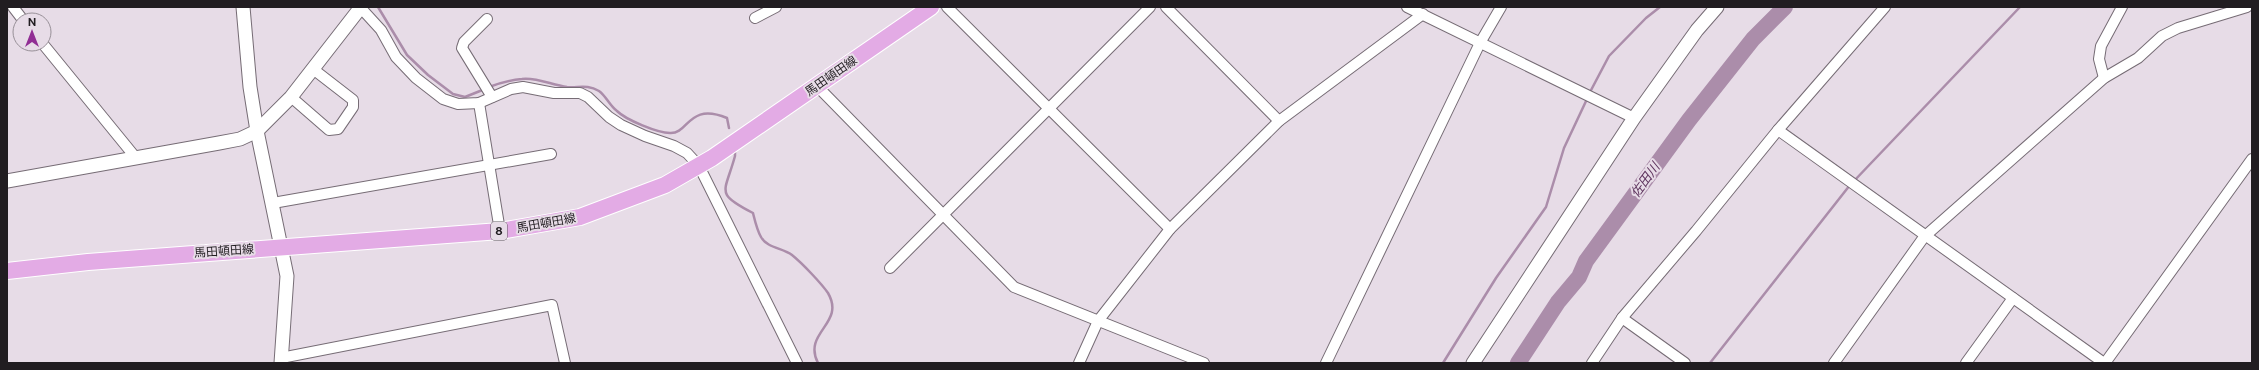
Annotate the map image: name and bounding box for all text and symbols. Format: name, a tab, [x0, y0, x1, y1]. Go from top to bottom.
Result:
north arrow	[12, 12, 52, 52]
text: N	[28, 16, 36, 28]
street label: 馬田頓田線	[802, 53, 860, 99]
water label: 佐田川	[1627, 158, 1664, 200]
street label: 馬田頓田線	[515, 211, 577, 235]
road number: 8	[491, 222, 507, 240]
street label: 馬田頓田線	[194, 242, 254, 260]

